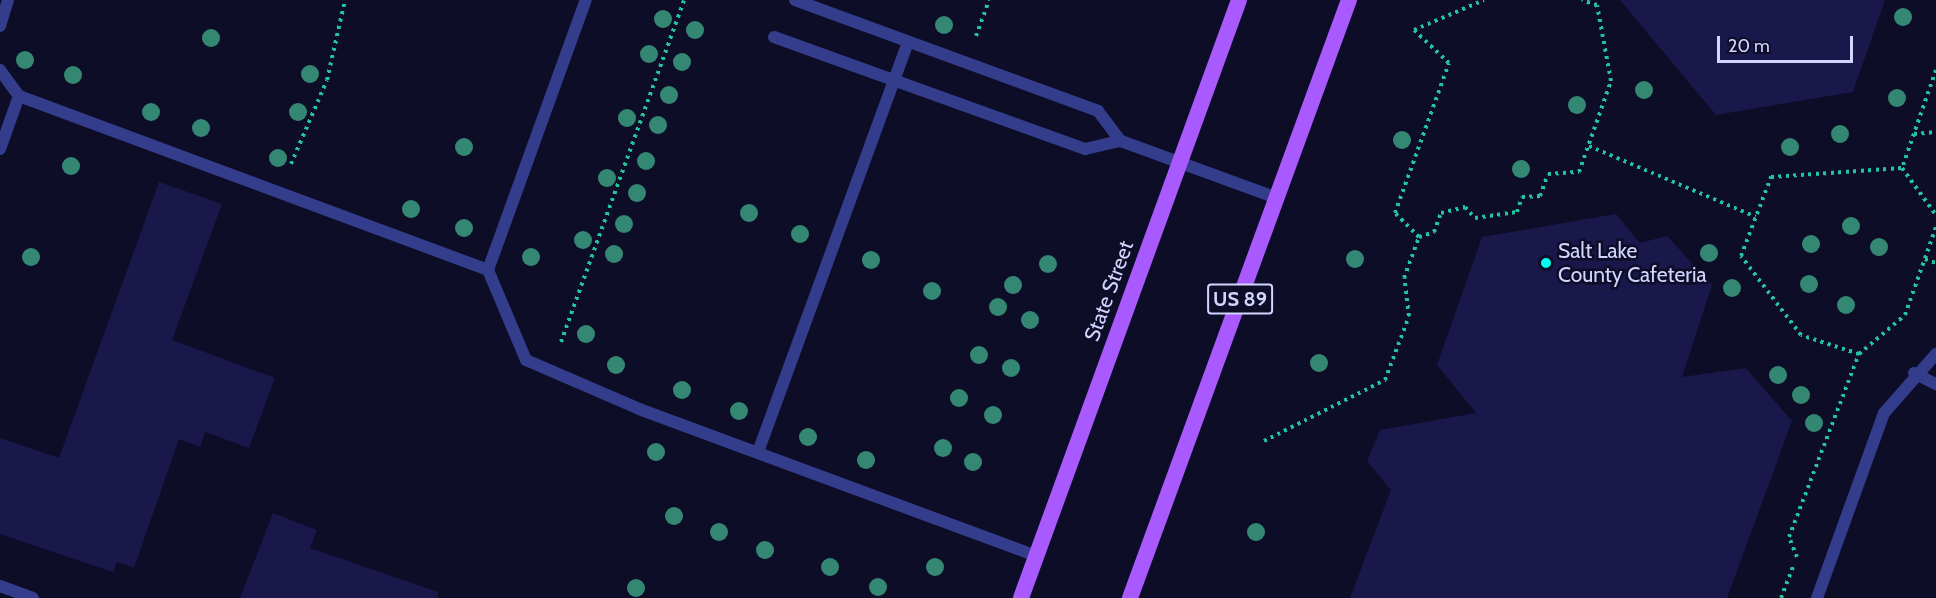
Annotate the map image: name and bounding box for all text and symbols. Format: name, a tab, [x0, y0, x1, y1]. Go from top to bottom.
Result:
scale bar	[1720, 24, 1856, 62]
text: 20 m	[1728, 35, 1770, 57]
street label: State Street	[1079, 237, 1139, 345]
place label: Salt Lake County Cafeteria	[1558, 238, 1706, 288]
marker: Salt Lake County Cafeteria	[1539, 256, 1553, 270]
road number: US 89	[1207, 282, 1273, 316]

